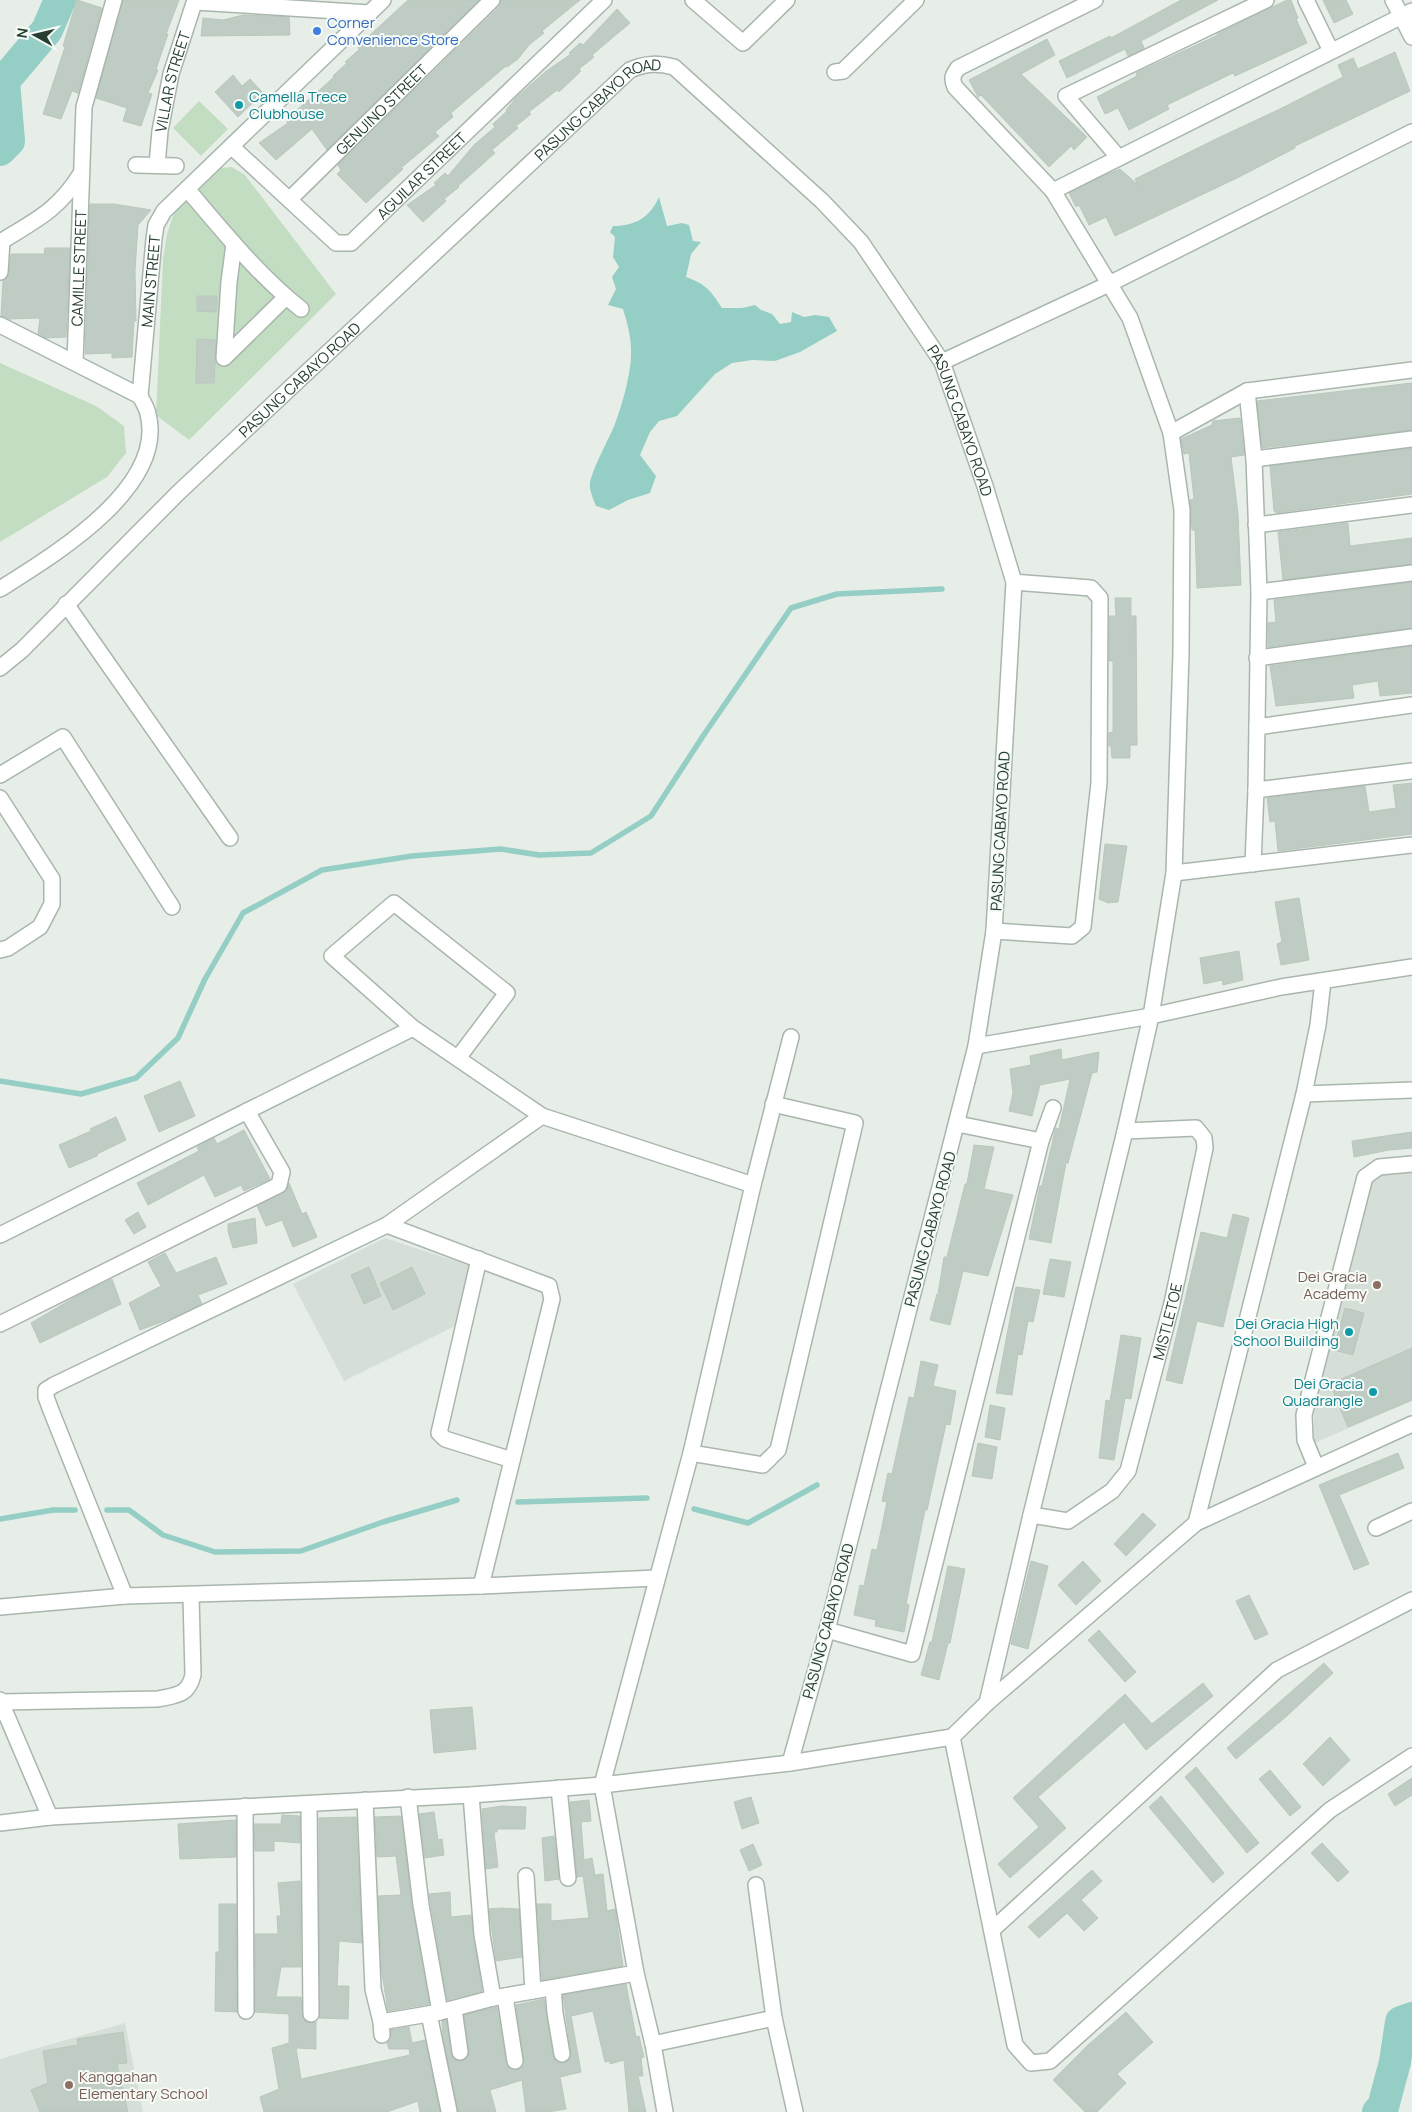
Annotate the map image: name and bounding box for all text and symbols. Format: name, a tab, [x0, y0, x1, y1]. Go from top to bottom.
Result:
north arrow	[10, 10, 60, 60]
place label: Corner Convenience Store	[327, 12, 459, 50]
marker: Corner Convenience Store	[311, 25, 323, 37]
text: N	[12, 27, 32, 39]
street label: VILLAR STREET	[150, 28, 195, 134]
street label: PASUNG CABAYO ROAD	[529, 54, 662, 165]
street label: GENUINO STREET	[331, 59, 432, 159]
place label: Camella Trece Clubhouse	[249, 86, 347, 124]
marker: Camella Trece Clubhouse	[233, 99, 245, 111]
street label: AGUILAR STREET	[372, 127, 471, 224]
street label: CAMILLE STREET	[66, 209, 91, 327]
street label: MAIN STREET	[136, 234, 165, 328]
street label: PASUNG CABAYO ROAD	[234, 317, 365, 442]
street label: PASUNG CABAYO ROAD	[923, 340, 998, 499]
street label: PASUNG CABAYO ROAD	[985, 751, 1015, 911]
street label: PASUNG CABAYO ROAD	[899, 1149, 961, 1309]
place label: Dei Gracia Academy	[1298, 1266, 1367, 1304]
marker: Dei Gracia Academy	[1371, 1279, 1383, 1291]
street label: MISTLETOE	[1147, 1281, 1187, 1362]
place label: Dei Gracia High School Building	[1233, 1313, 1339, 1351]
marker: Dei Gracia High School Building	[1343, 1326, 1355, 1338]
place label: Dei Gracia Quadrangle	[1283, 1373, 1363, 1411]
marker: Dei Gracia Quadrangle	[1367, 1386, 1379, 1398]
street label: PASUNG CABAYO ROAD	[797, 1541, 859, 1701]
place label: Kanggahan Elementary School	[79, 2066, 208, 2104]
marker: Kanggahan Elementary School	[63, 2079, 75, 2091]

